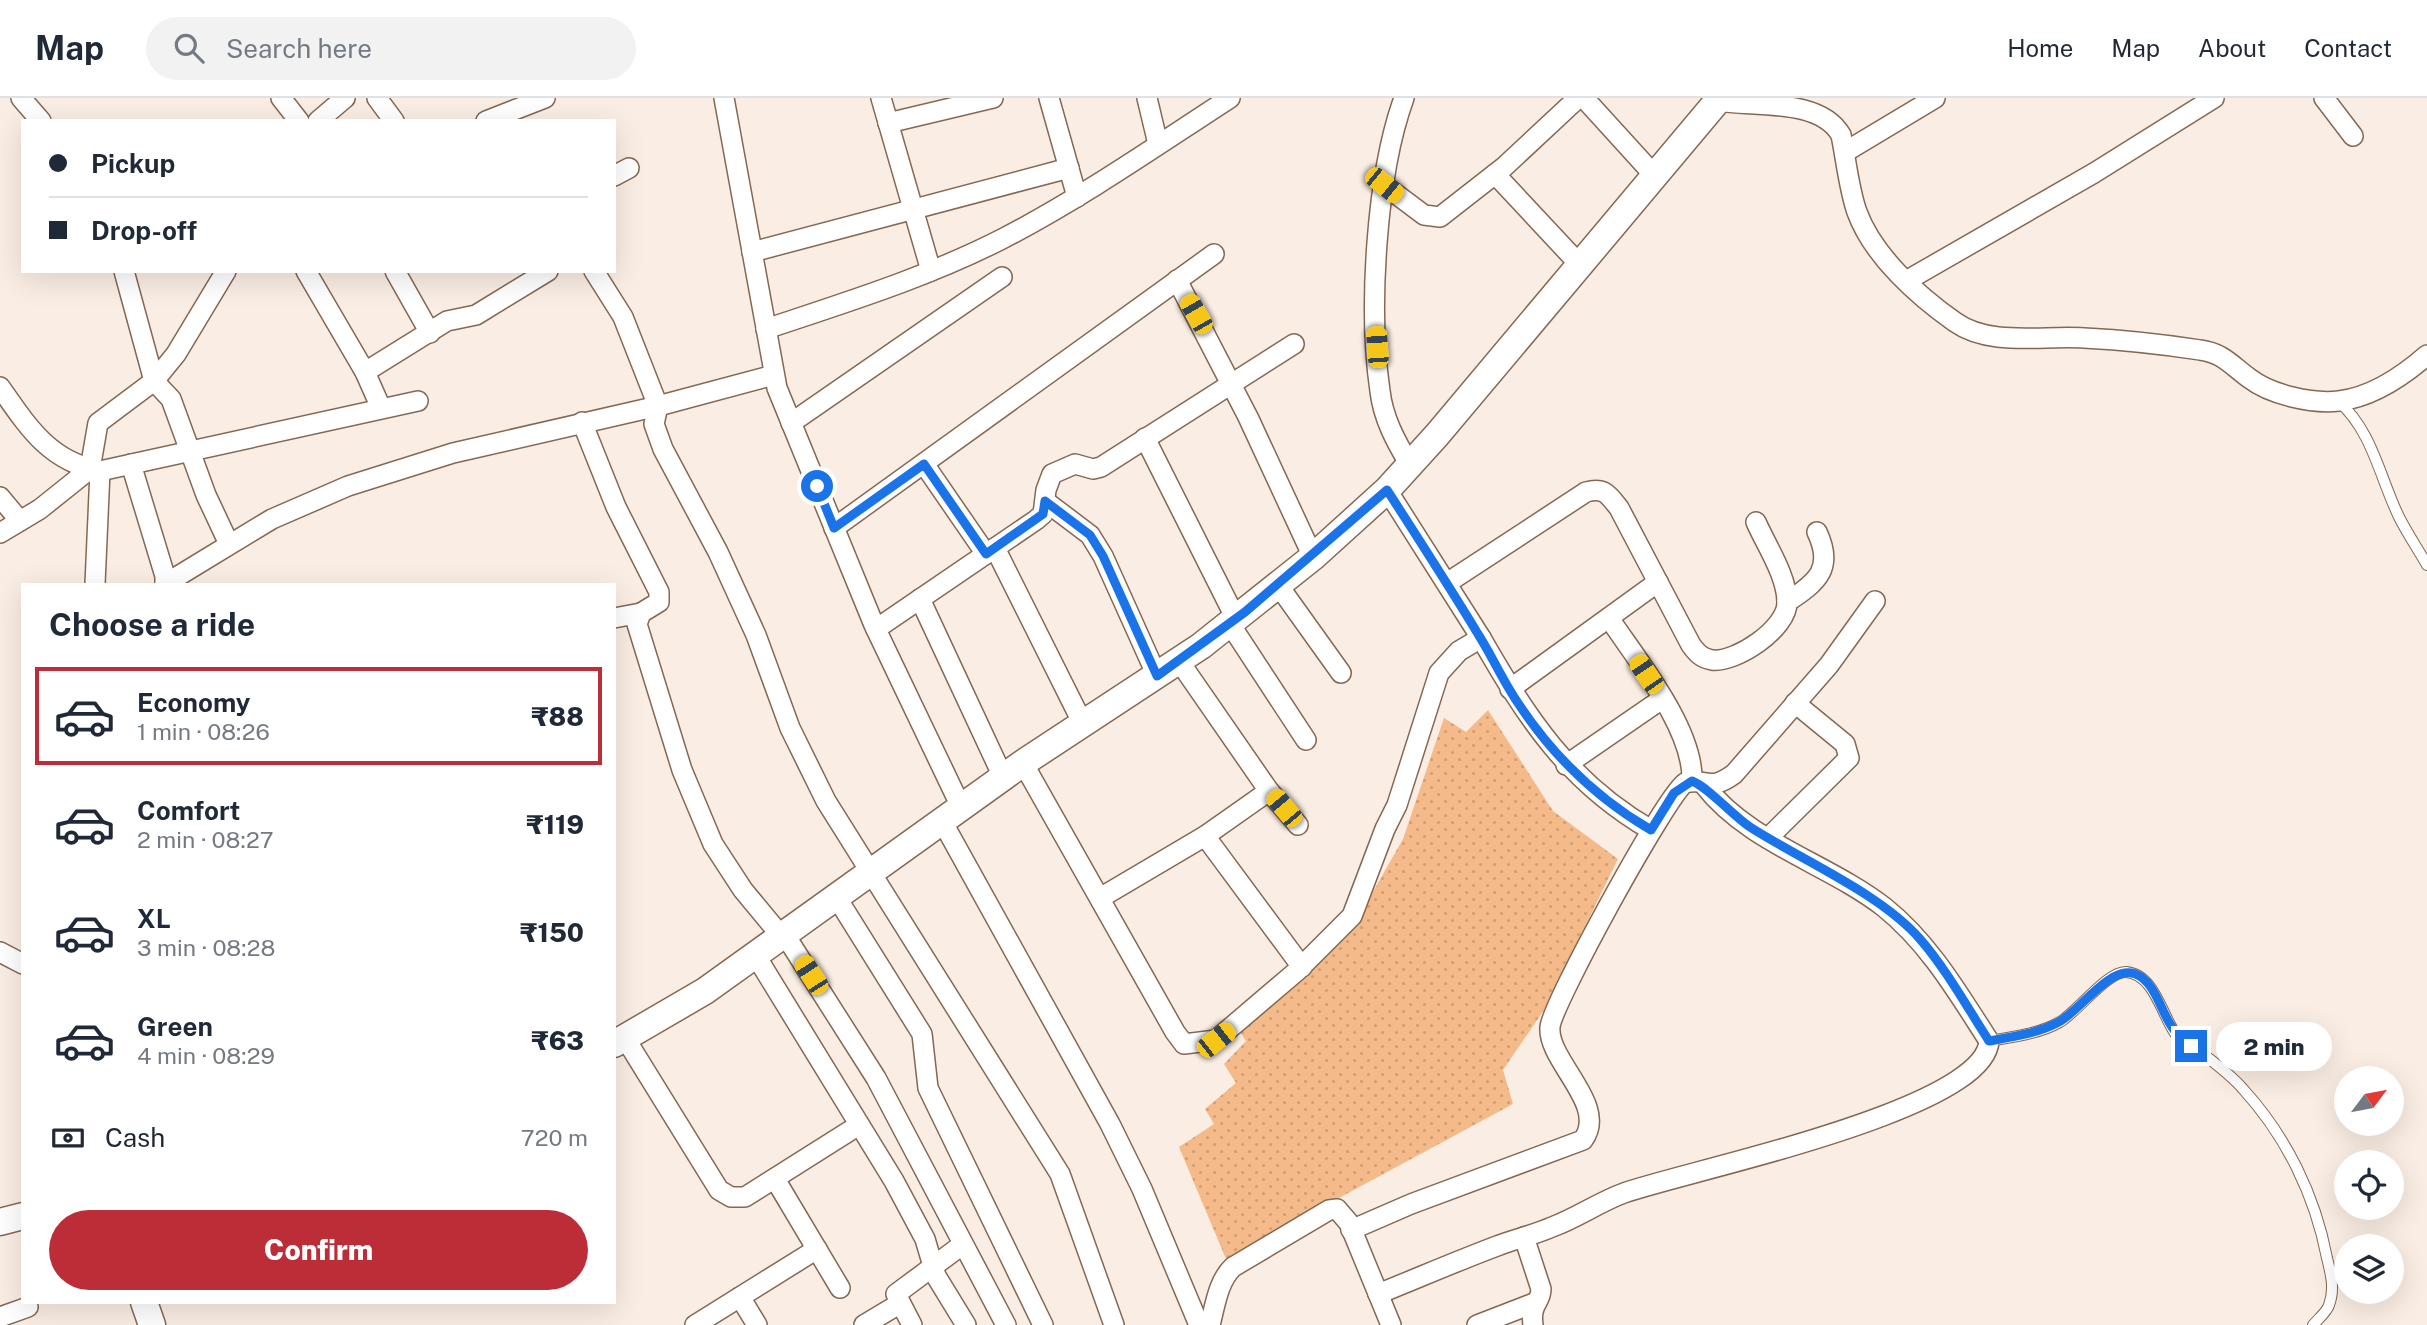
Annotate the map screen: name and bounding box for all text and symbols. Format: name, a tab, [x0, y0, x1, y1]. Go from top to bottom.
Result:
search box	[146, 17, 636, 80]
text: Map	[35, 29, 104, 67]
icon: search	[170, 29, 208, 67]
text: Search here	[226, 33, 372, 64]
text: Home	[2007, 34, 2073, 62]
text: Map	[2111, 34, 2160, 62]
text: About	[2198, 34, 2266, 62]
text: Contact	[2304, 34, 2392, 62]
text: Pickup	[91, 148, 175, 179]
car	[1362, 164, 1407, 206]
text: Drop-off	[91, 215, 197, 246]
car	[1177, 291, 1216, 337]
car	[1366, 325, 1389, 369]
route start	[801, 470, 833, 502]
text: Choose a ride	[49, 606, 255, 643]
car	[1626, 651, 1667, 697]
icon: car	[53, 685, 116, 748]
text: Economy	[137, 687, 250, 718]
text: ₹88	[531, 701, 584, 732]
text: 1 min · 08:26	[137, 718, 270, 745]
car	[1263, 785, 1306, 831]
icon: car	[53, 793, 116, 856]
text: Comfort	[137, 795, 240, 826]
text: ₹119	[526, 809, 584, 840]
text: 2 min · 08:27	[137, 826, 274, 853]
icon: car	[53, 901, 116, 964]
text: XL	[137, 903, 171, 934]
text: ₹150	[520, 917, 584, 948]
text: 3 min · 08:28	[137, 934, 275, 961]
car	[791, 952, 832, 998]
icon: car	[53, 1009, 116, 1072]
text: Green	[137, 1011, 213, 1042]
car	[1193, 1019, 1240, 1061]
callout: 2 min	[2216, 1021, 2331, 1070]
text: ₹63	[531, 1025, 584, 1056]
route end	[2175, 1030, 2207, 1062]
text: 2 min	[2243, 1033, 2305, 1060]
text: 4 min · 08:29	[137, 1042, 275, 1069]
north arrow	[2334, 1066, 2404, 1136]
map controls	[2334, 1066, 2404, 1304]
icon: cash	[49, 1119, 87, 1157]
text: Cash	[105, 1122, 165, 1153]
text: 720 m	[521, 1124, 588, 1151]
button: locate	[2334, 1150, 2404, 1220]
button: Confirm	[49, 1210, 588, 1290]
button: layers	[2334, 1234, 2404, 1304]

